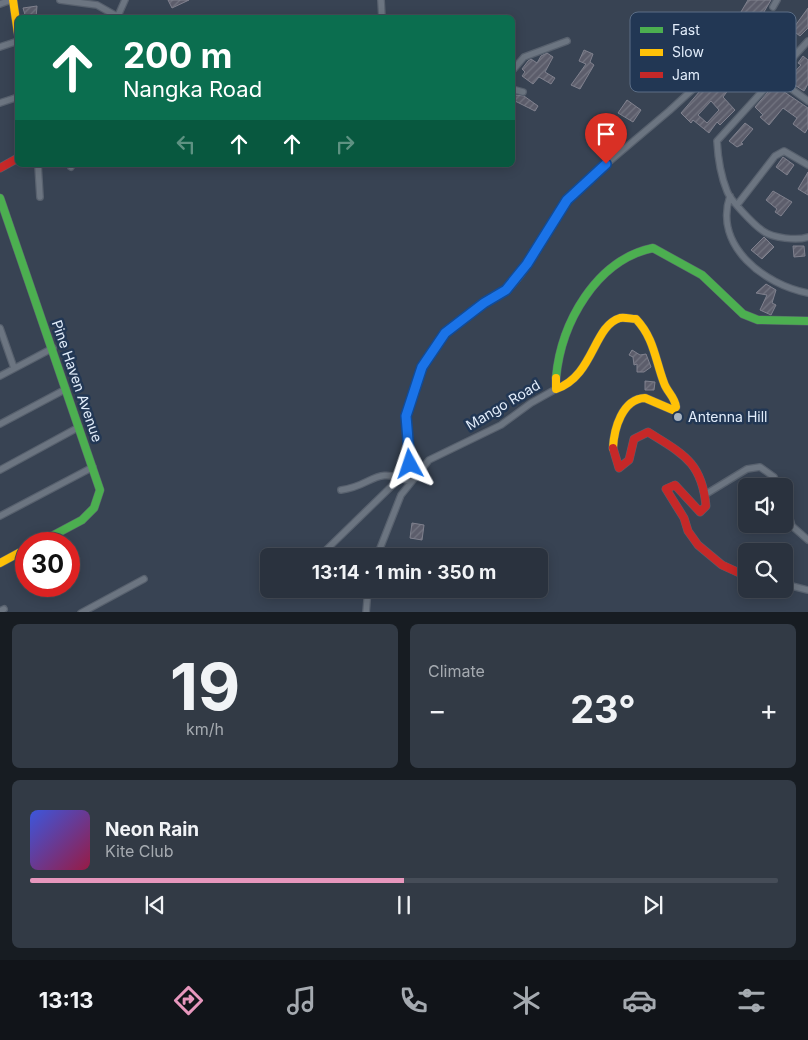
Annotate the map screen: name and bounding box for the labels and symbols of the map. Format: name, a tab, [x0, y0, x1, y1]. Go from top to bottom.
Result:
legend	[630, 12, 796, 92]
text: Fast	[672, 21, 700, 38]
text: Slow	[672, 43, 704, 60]
text: Jam	[672, 66, 700, 83]
pin	[585, 113, 627, 164]
street label: Pine Haven Avenue	[49, 318, 106, 444]
street label: Mango Road	[463, 376, 543, 433]
place label: Antenna Hill	[688, 408, 767, 425]
marker: Antenna Hill	[672, 411, 684, 423]
position arrow	[383, 437, 435, 489]
speed limit sign: 30	[15, 532, 80, 597]

